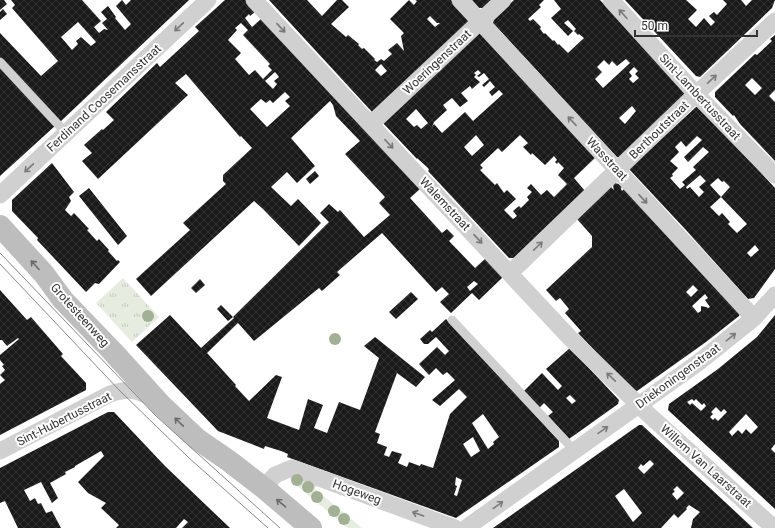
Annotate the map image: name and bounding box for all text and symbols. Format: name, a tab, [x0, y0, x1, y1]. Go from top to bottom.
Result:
one-way arrow	[619, 9, 628, 19]
scale bar	[635, 12, 757, 38]
text: 50 m	[641, 19, 668, 33]
one-way arrow	[174, 22, 184, 31]
one-way arrow	[276, 23, 285, 33]
street label: Woeringenstraat	[400, 27, 474, 97]
street label: Ferdinand Coosemansstraat	[44, 41, 164, 155]
street label: Sint-Lambertusstraat	[656, 51, 744, 143]
one-way arrow	[707, 74, 718, 83]
street label: Berthoutstraat	[626, 98, 692, 162]
one-way arrow	[567, 116, 576, 126]
street label: Wasstraat	[583, 134, 631, 184]
one-way arrow	[384, 139, 394, 149]
one-way arrow	[24, 163, 34, 173]
street label: Walemstraat	[417, 174, 473, 234]
one-way arrow	[639, 194, 648, 204]
one-way arrow	[473, 234, 483, 244]
one-way arrow	[533, 241, 543, 251]
one-way arrow	[31, 259, 40, 270]
street label: Grotesteenweg	[48, 280, 112, 350]
one-way arrow	[726, 333, 737, 342]
street label: Driekoningenstraat	[633, 341, 723, 411]
one-way arrow	[606, 372, 616, 382]
street label: Sint-Hubertusstraat	[14, 389, 114, 449]
one-way arrow	[175, 418, 185, 427]
street label: Willem Van Laarstraat	[658, 422, 754, 510]
one-way arrow	[598, 426, 609, 434]
street label: Hogeweg	[331, 477, 383, 507]
one-way arrow	[276, 498, 287, 507]
one-way arrow	[492, 501, 503, 509]
one-way arrow	[413, 510, 425, 518]

